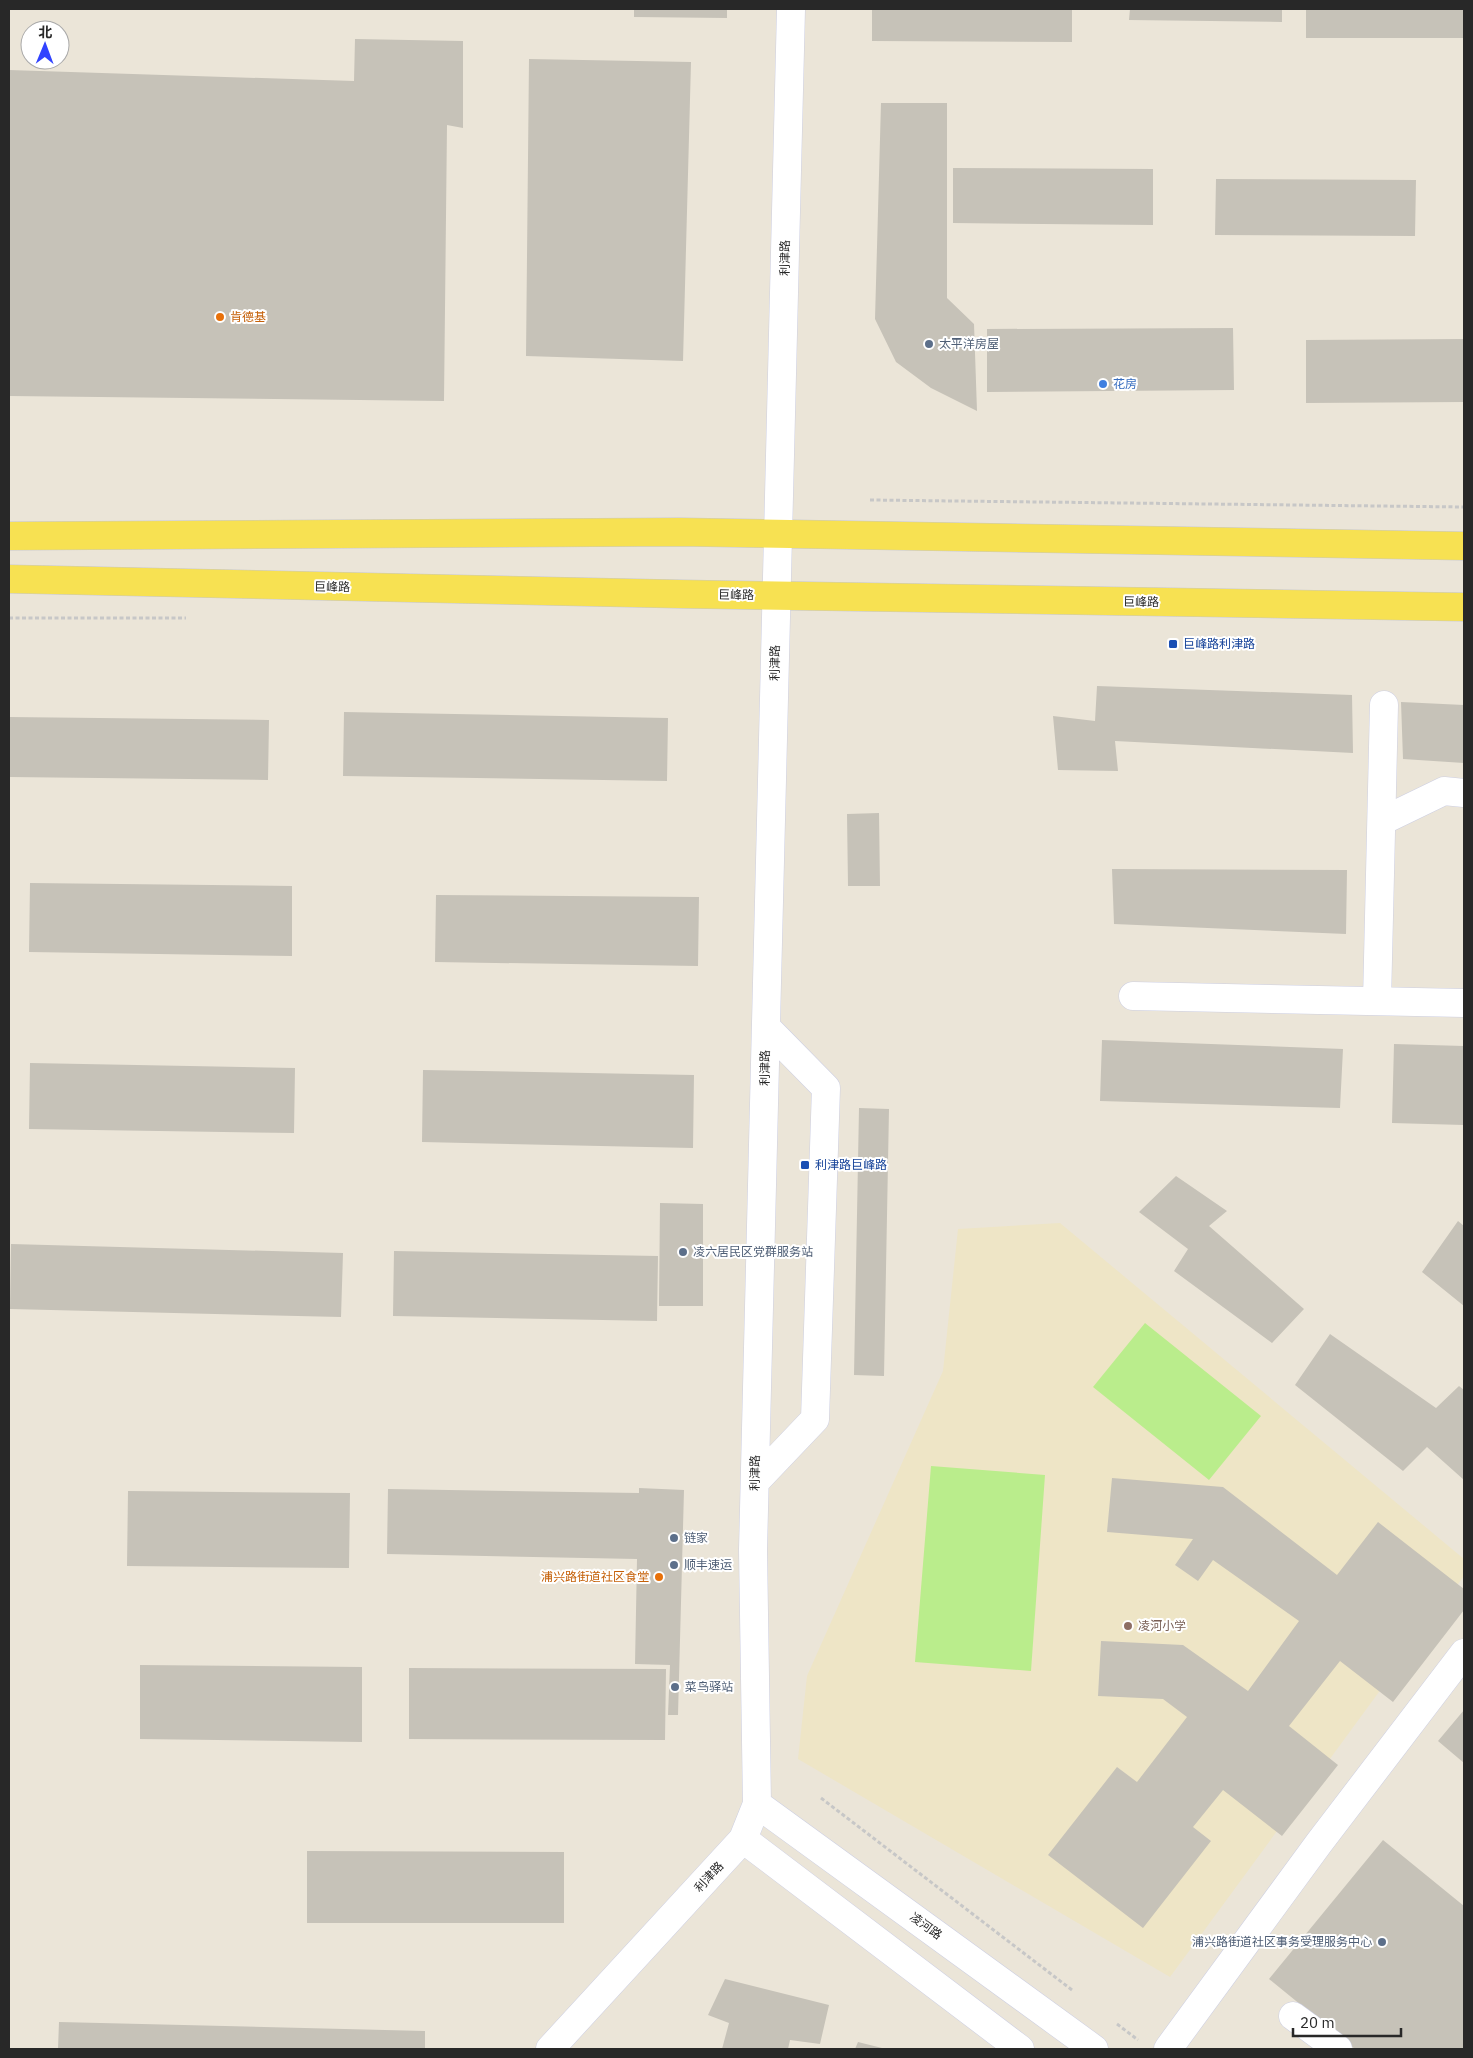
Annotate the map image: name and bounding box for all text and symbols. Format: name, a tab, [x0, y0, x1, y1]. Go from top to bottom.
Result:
north arrow	[20, 20, 70, 70]
text: 北	[38, 23, 52, 41]
street label: 利津路	[777, 240, 792, 276]
place label: 肯德基	[230, 309, 266, 324]
marker: 肯德基	[214, 311, 226, 323]
place label: 太平洋房屋	[939, 336, 999, 351]
marker: 太平洋房屋	[923, 338, 935, 350]
place label: 花房	[1113, 376, 1137, 391]
marker: 花房	[1097, 378, 1109, 390]
street label: 巨峰路	[314, 579, 350, 594]
street label: 巨峰路	[718, 587, 754, 602]
street label: 巨峰路	[1123, 594, 1159, 609]
place label: 巨峰路利津路	[1183, 636, 1255, 651]
marker: 巨峰路利津路	[1167, 638, 1179, 650]
street label: 利津路	[767, 645, 782, 681]
street label: 利津路	[757, 1050, 772, 1086]
place label: 利津路巨峰路	[815, 1157, 887, 1172]
marker: 利津路巨峰路	[799, 1159, 811, 1171]
place label: 凌六居民区党群服务站	[693, 1244, 813, 1259]
marker: 凌六居民区党群服务站	[677, 1246, 689, 1258]
street label: 利津路	[747, 1455, 762, 1491]
place label: 链家	[684, 1530, 708, 1545]
marker: 链家	[668, 1532, 680, 1544]
place label: 顺丰速运	[684, 1557, 732, 1572]
marker: 顺丰速运	[668, 1559, 680, 1571]
place label: 浦兴路街道社区食堂	[541, 1569, 649, 1584]
marker: 浦兴路街道社区食堂	[653, 1571, 665, 1583]
place label: 凌河小学	[1138, 1618, 1186, 1633]
marker: 凌河小学	[1122, 1620, 1134, 1632]
place label: 菜鸟驿站	[685, 1679, 733, 1694]
marker: 菜鸟驿站	[669, 1681, 681, 1693]
street label: 利津路	[691, 1858, 726, 1895]
street label: 凌河路	[907, 1909, 945, 1942]
place label: 浦兴路街道社区事务受理服务中心	[1192, 1934, 1372, 1949]
marker: 浦兴路街道社区事务受理服务中心	[1376, 1936, 1388, 1948]
scale bar	[1293, 2006, 1400, 2038]
text: 20 m	[1300, 2013, 1335, 2032]

